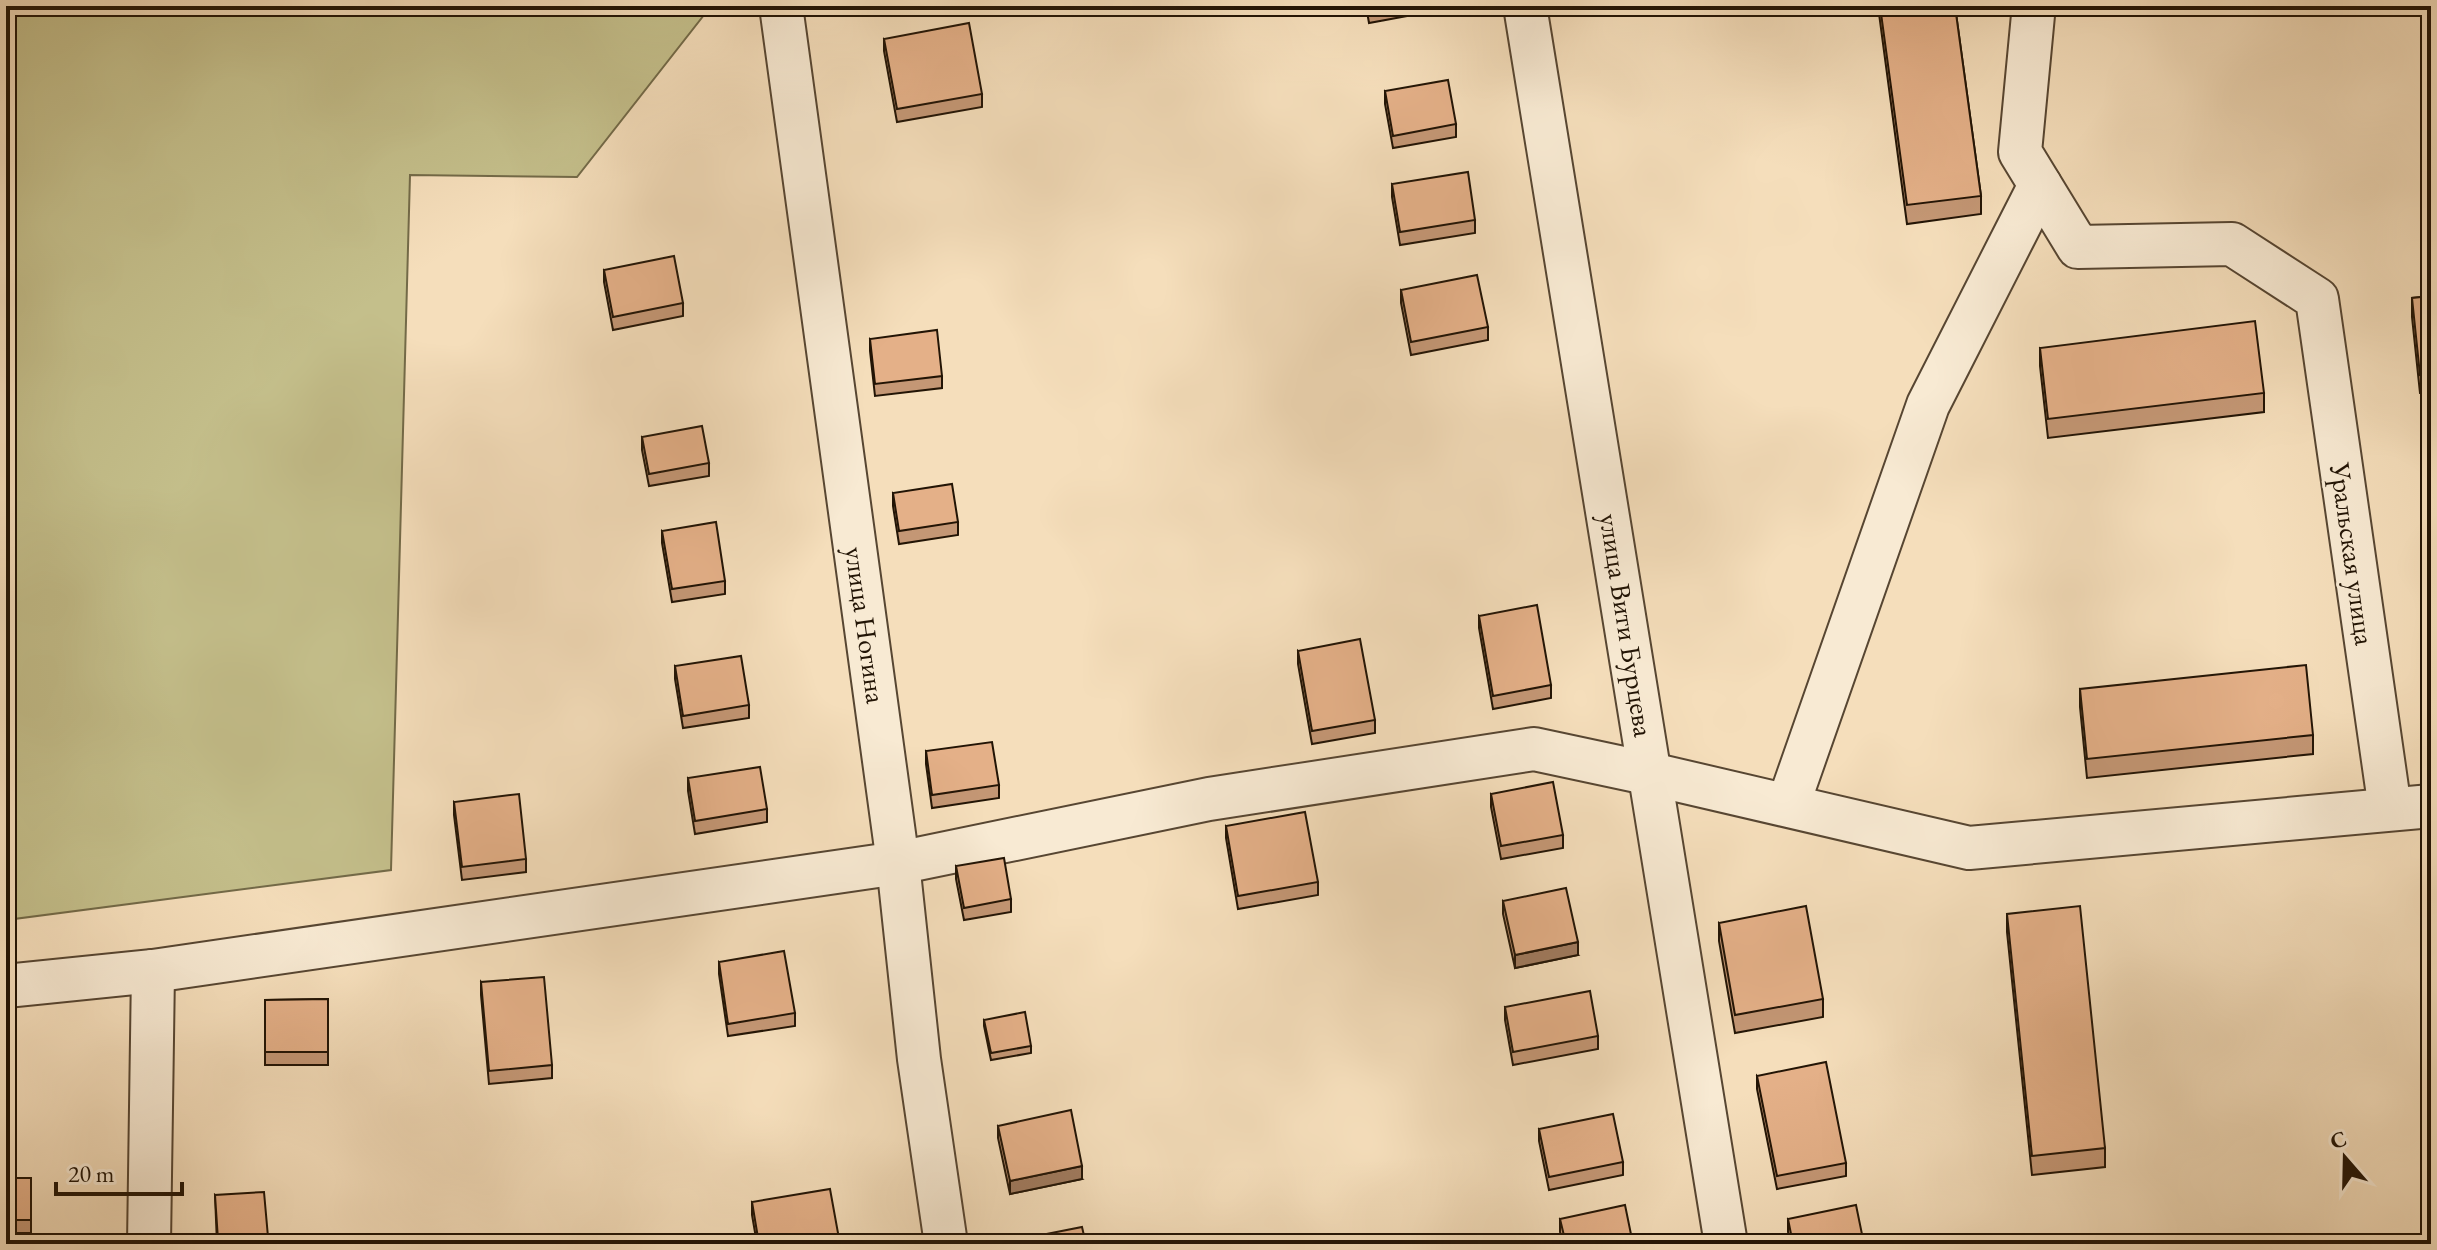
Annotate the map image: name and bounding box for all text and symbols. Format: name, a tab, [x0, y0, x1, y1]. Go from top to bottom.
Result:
street label: Уральская улица	[2322, 459, 2384, 648]
street label: улица Вити Бурцева	[1592, 511, 1663, 740]
street label: улица Ногина	[837, 544, 895, 707]
north arrow	[2305, 1118, 2385, 1198]
text: С	[2326, 1123, 2351, 1156]
scale bar	[56, 1146, 182, 1196]
text: 20 m	[68, 1158, 115, 1189]

